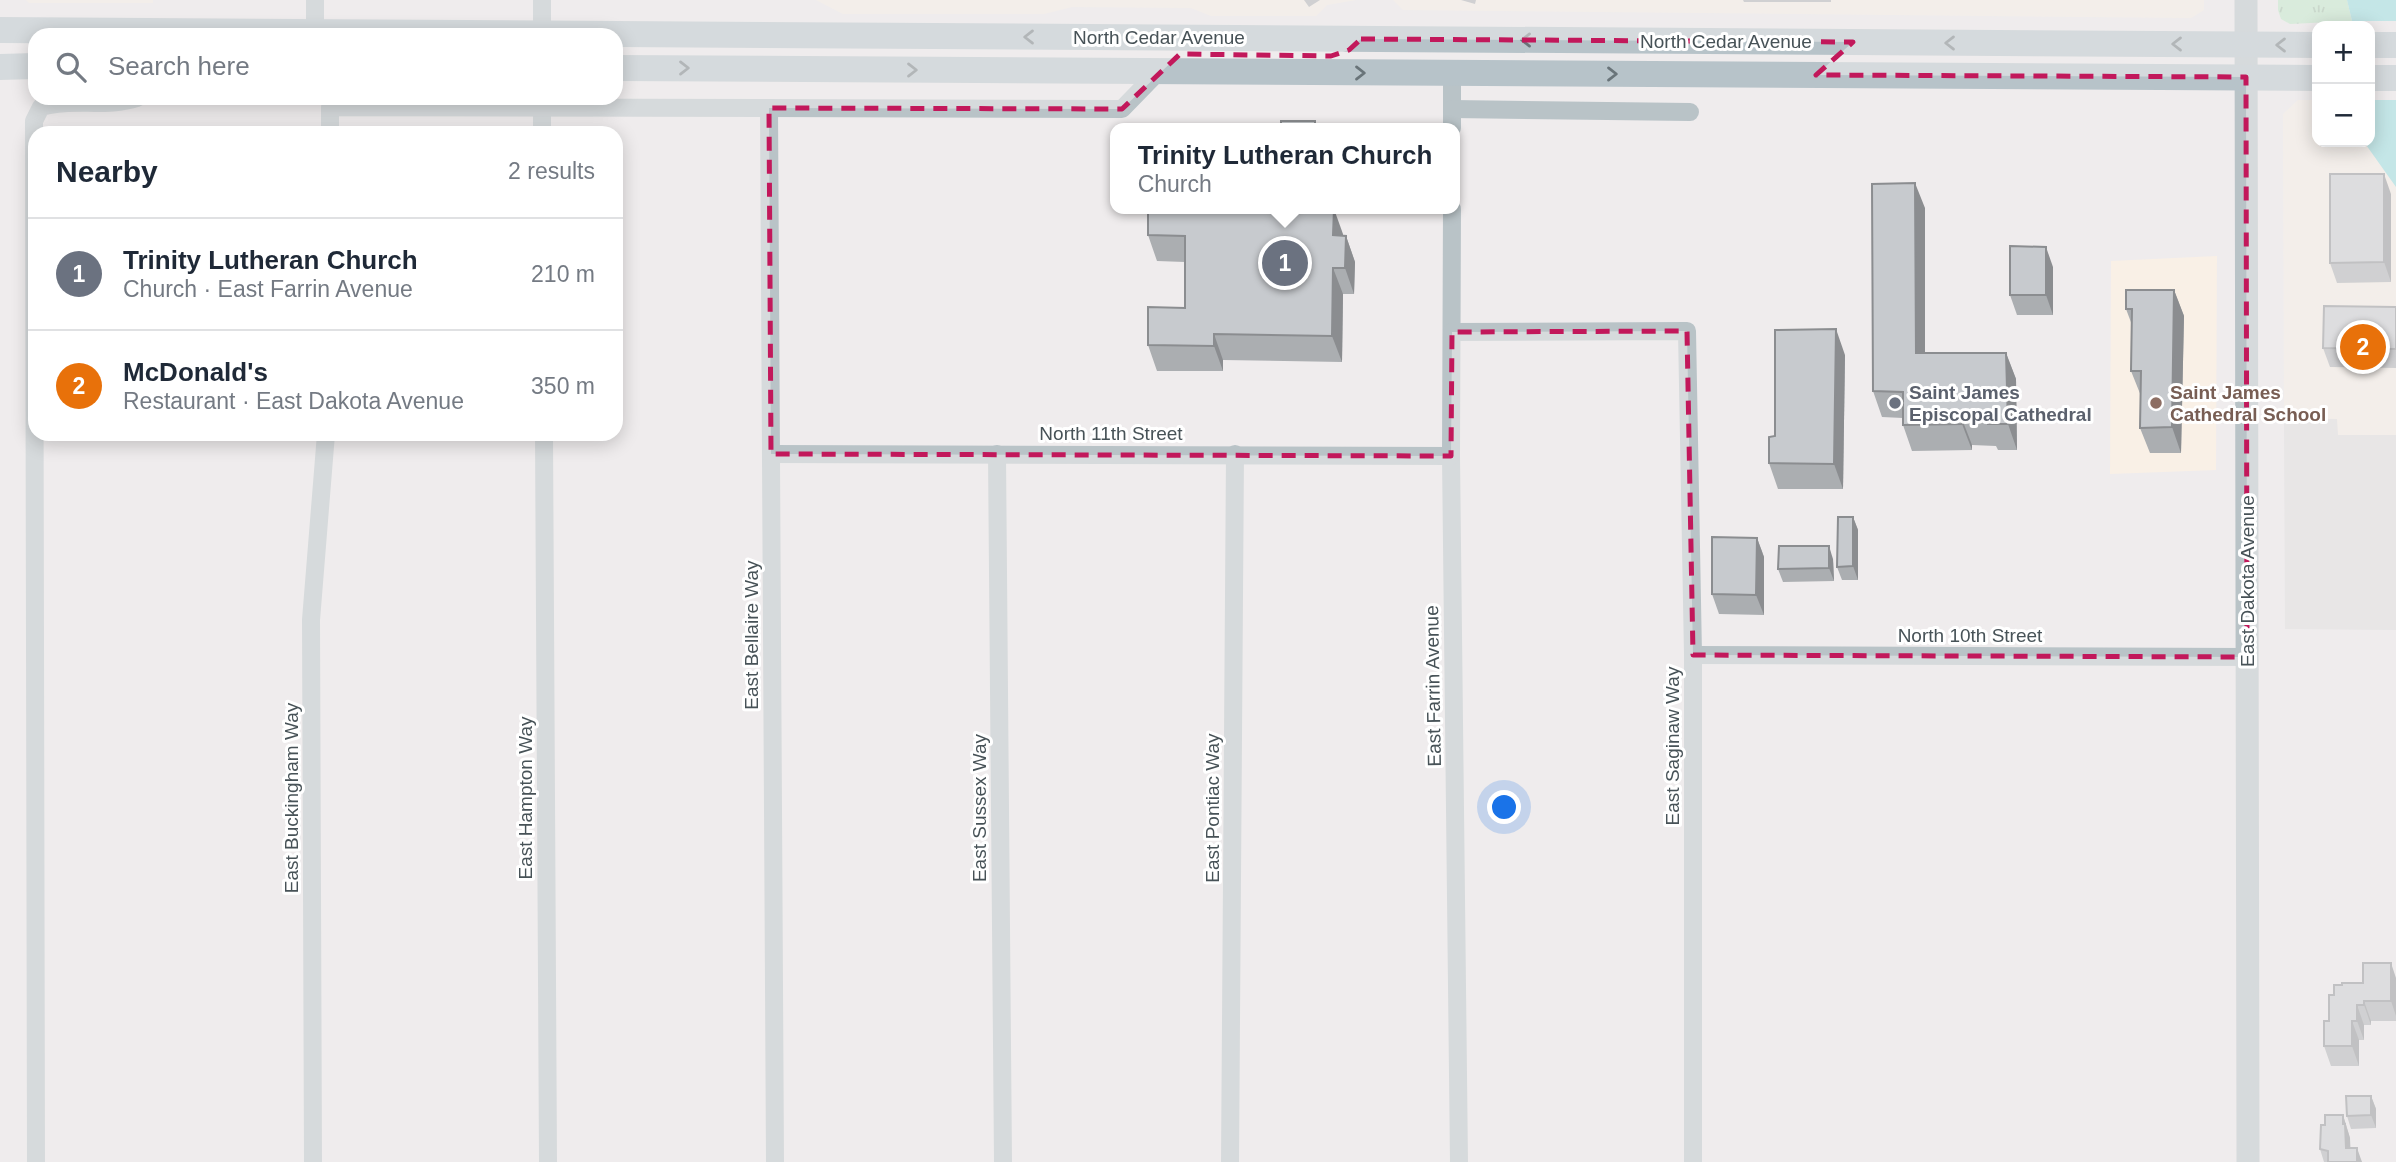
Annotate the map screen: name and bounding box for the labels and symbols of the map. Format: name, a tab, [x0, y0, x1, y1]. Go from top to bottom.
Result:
street label: North Cedar Avenue	[1073, 27, 1245, 48]
one-way arrow	[1024, 29, 1035, 44]
street label: North Cedar Avenue	[1640, 31, 1812, 52]
one-way arrow	[1521, 32, 1531, 48]
one-way arrow	[1944, 35, 1955, 51]
one-way arrow	[2172, 36, 2182, 52]
one-way arrow	[2276, 37, 2286, 53]
one-way arrow	[679, 60, 690, 76]
one-way arrow	[907, 62, 917, 78]
one-way arrow	[1355, 65, 1365, 81]
one-way arrow	[1607, 66, 1617, 82]
pin: 1	[1262, 237, 1308, 289]
pin: 2	[2340, 321, 2386, 373]
place label: Saint James Episcopal Cathedral	[1909, 382, 2092, 425]
place label: Saint James Cathedral School	[2170, 382, 2326, 425]
marker: Saint James Episcopal Cathedral	[1887, 395, 1903, 411]
marker: Saint James Cathedral School	[2148, 395, 2164, 411]
street label: North 11th Street	[1039, 423, 1183, 444]
street label: East Dakota Avenue	[2237, 495, 2258, 667]
street label: East Bellaire Way	[741, 560, 762, 710]
street label: East Farrin Avenue	[1421, 605, 1445, 767]
street label: North 10th Street	[1898, 625, 2043, 646]
street label: East Saginaw Way	[1662, 666, 1683, 825]
street label: East Buckingham Way	[281, 702, 302, 893]
street label: East Hampton Way	[515, 716, 536, 879]
street label: East Sussex Way	[969, 733, 990, 882]
street label: East Pontiac Way	[1202, 733, 1223, 883]
your location	[1487, 790, 1521, 824]

